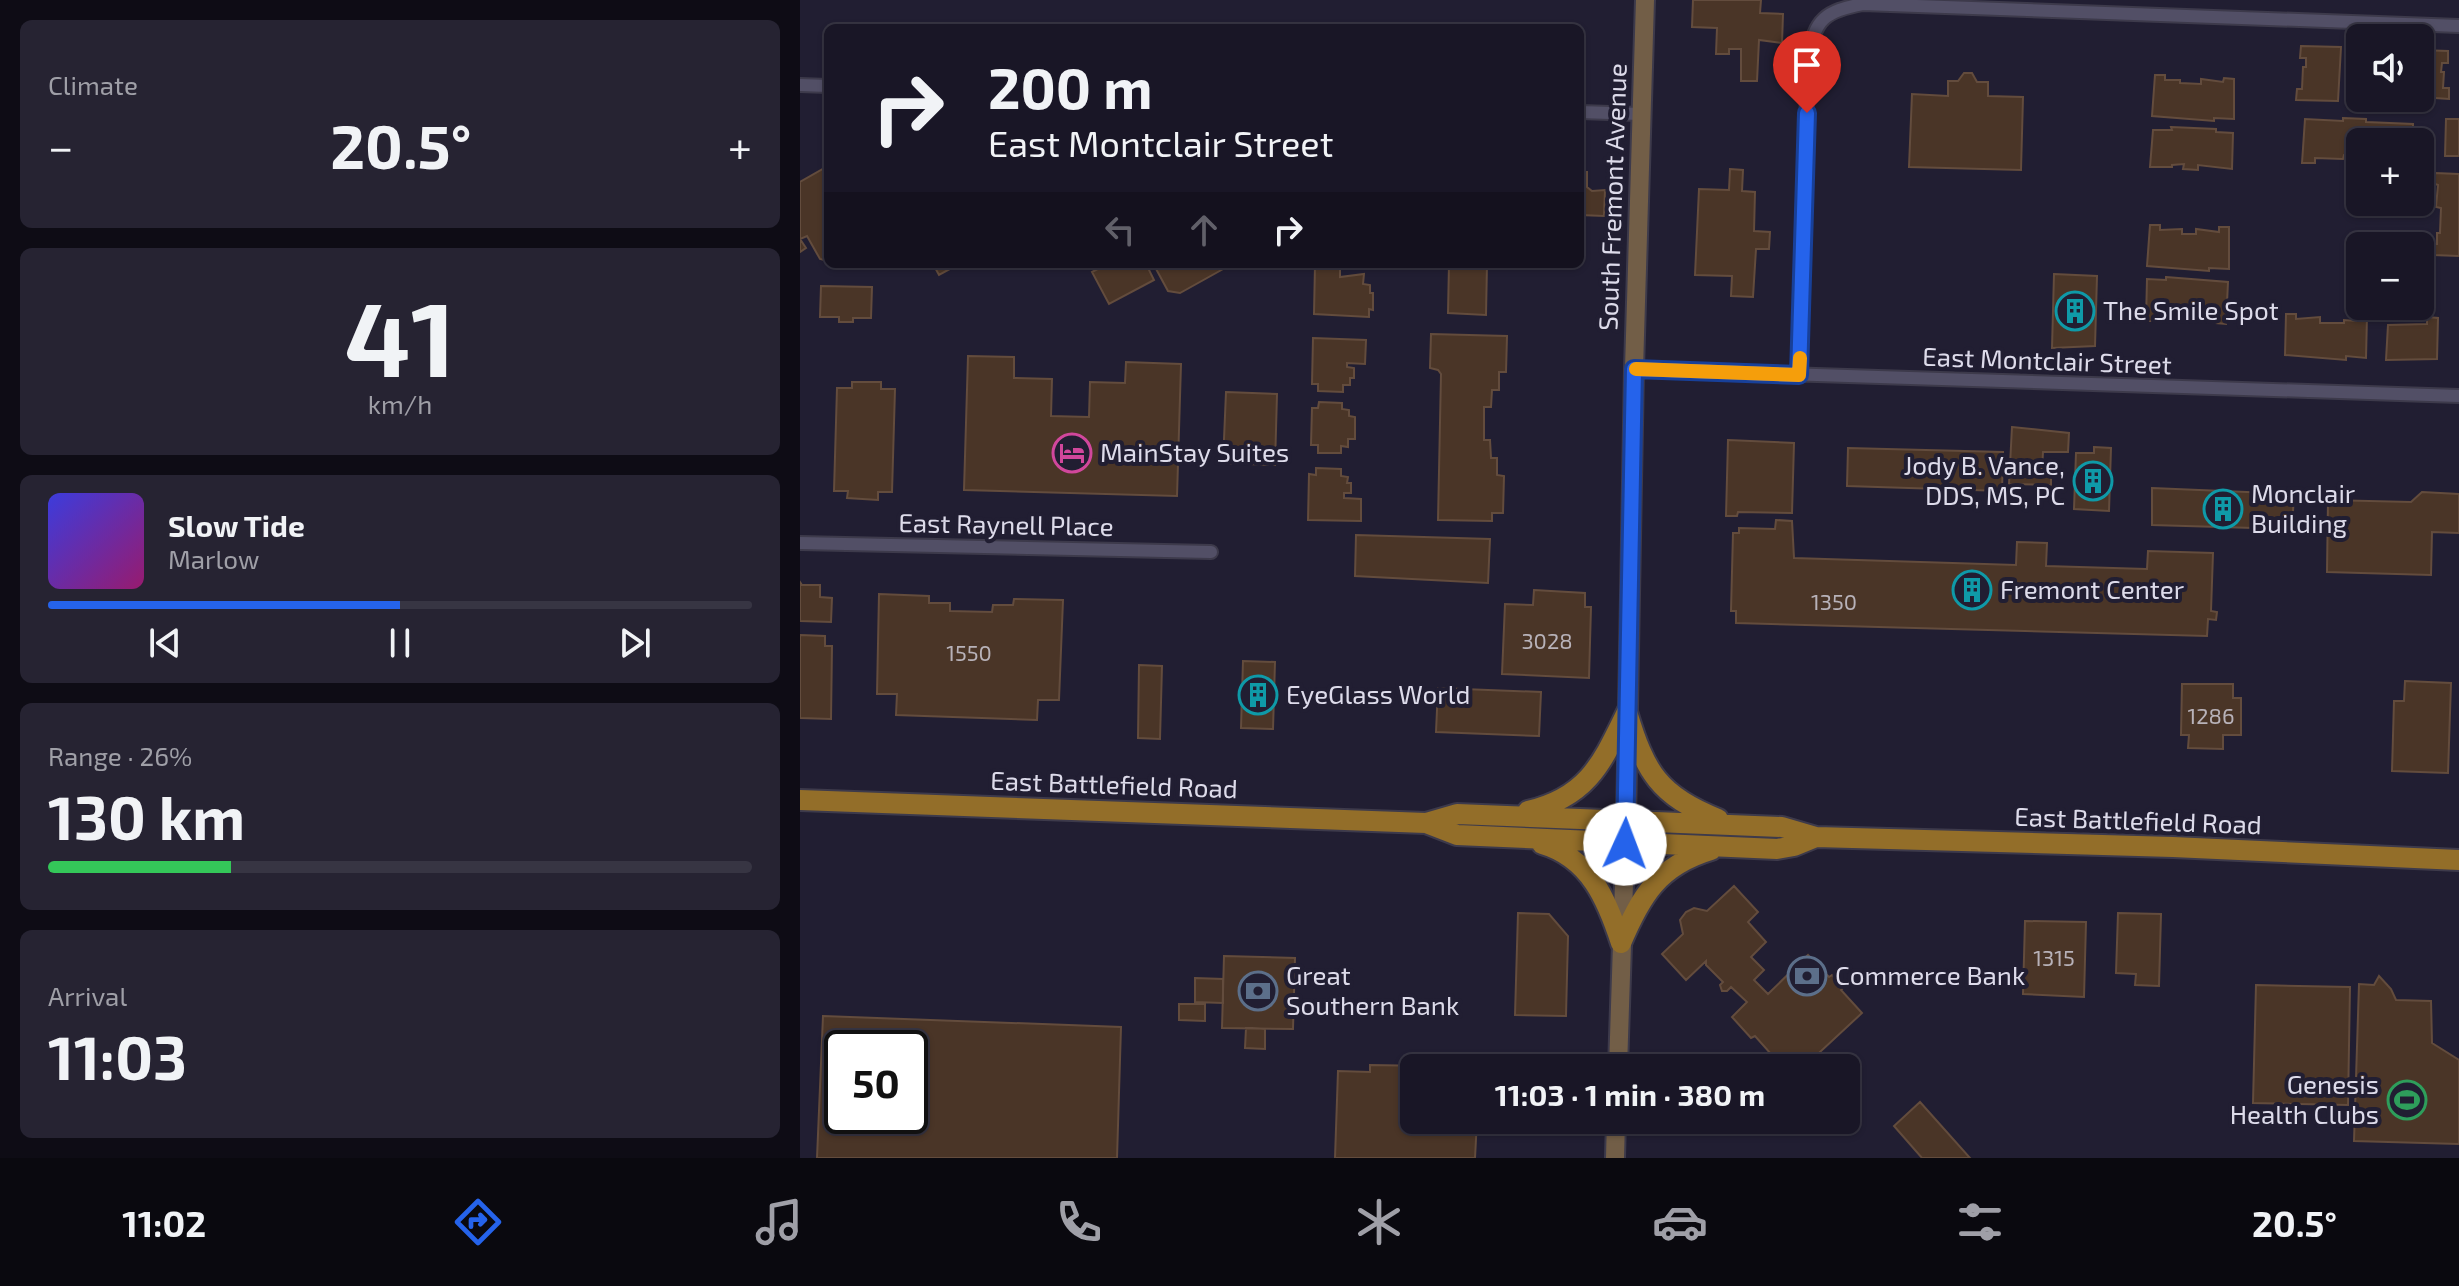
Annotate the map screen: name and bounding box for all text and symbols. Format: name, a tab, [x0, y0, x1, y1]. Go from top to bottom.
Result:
map controls	[2346, 24, 2434, 320]
button: sound	[2346, 24, 2434, 112]
pin	[1773, 31, 1841, 113]
icon: arrive	[1785, 43, 1829, 87]
text: 200 m	[988, 53, 1153, 120]
icon: right	[856, 56, 960, 160]
street label: South Fremont Avenue	[1591, 63, 1632, 331]
text: Climate	[48, 69, 138, 100]
text: 20.5°	[330, 109, 471, 181]
text: −	[48, 119, 74, 172]
text: +	[728, 119, 752, 172]
text: East Montclair Street	[988, 121, 1333, 164]
button: +	[2346, 128, 2434, 216]
icon: left	[1098, 208, 1142, 252]
icon: ahead	[1182, 208, 1226, 252]
icon: right	[1266, 208, 1310, 252]
button: −	[2346, 232, 2434, 320]
text: 41	[344, 273, 456, 398]
building icon: The Smile Spot	[2054, 290, 2096, 332]
place label: The Smile Spot	[2103, 294, 2279, 325]
street label: East Montclair Street	[1922, 340, 2172, 379]
text: km/h	[368, 388, 432, 419]
hotel icon: MainStay Suites	[1051, 432, 1093, 474]
place label: MainStay Suites	[1100, 436, 1289, 467]
place label: Jody B. Vance, DDS, MS, PC	[1903, 449, 2065, 510]
building icon: Jody B. Vance, DDS, MS, PC	[2072, 460, 2114, 502]
place label: Monclair Building	[2251, 477, 2355, 538]
building icon: Monclair Building	[2202, 488, 2244, 530]
street label: East Raynell Place	[898, 506, 1114, 541]
text: Slow Tide	[168, 507, 305, 543]
text: Marlow	[168, 543, 259, 574]
building icon: Fremont Center	[1951, 569, 1993, 611]
place label: Fremont Center	[2000, 573, 2184, 604]
house number: 1350	[1811, 588, 1857, 614]
icon: previous	[143, 621, 187, 665]
icon: pause	[378, 621, 422, 665]
icon: next	[613, 621, 657, 665]
house number: 3028	[1521, 627, 1573, 653]
house number: 1550	[946, 639, 992, 665]
building icon: EyeGlass World	[1237, 674, 1279, 716]
place label: EyeGlass World	[1286, 678, 1470, 709]
house number: 1286	[2187, 702, 2235, 728]
text: Range · 26%	[48, 740, 192, 771]
street label: East Battlefield Road	[990, 764, 1238, 803]
text: 130 km	[48, 780, 245, 852]
street label: East Battlefield Road	[2014, 800, 2262, 839]
position arrow	[1583, 802, 1667, 886]
house number: 1315	[2033, 944, 2075, 970]
bank icon: Commerce Bank	[1786, 955, 1828, 997]
place label: Great Southern Bank	[1286, 959, 1459, 1020]
place label: Commerce Bank	[1835, 959, 2025, 990]
bank icon: Great Southern Bank	[1237, 970, 1279, 1012]
text: Arrival	[48, 980, 127, 1011]
text: 11:03	[48, 1020, 187, 1092]
speed limit sign: 50	[824, 1030, 928, 1134]
place label: Genesis Health Clubs	[2230, 1068, 2379, 1129]
text: 11:03 · 1 min · 380 m	[1495, 1076, 1765, 1112]
sports icon: Genesis Health Clubs	[2386, 1079, 2428, 1121]
icon: directions	[450, 1194, 506, 1250]
icon: music	[751, 1194, 807, 1250]
icon: phone	[1051, 1194, 1107, 1250]
icon: climate	[1351, 1194, 1407, 1250]
icon: car	[1652, 1194, 1708, 1250]
icon: filters	[1952, 1194, 2008, 1250]
text: 11:02	[122, 1201, 206, 1244]
text: 20.5°	[2252, 1201, 2337, 1244]

